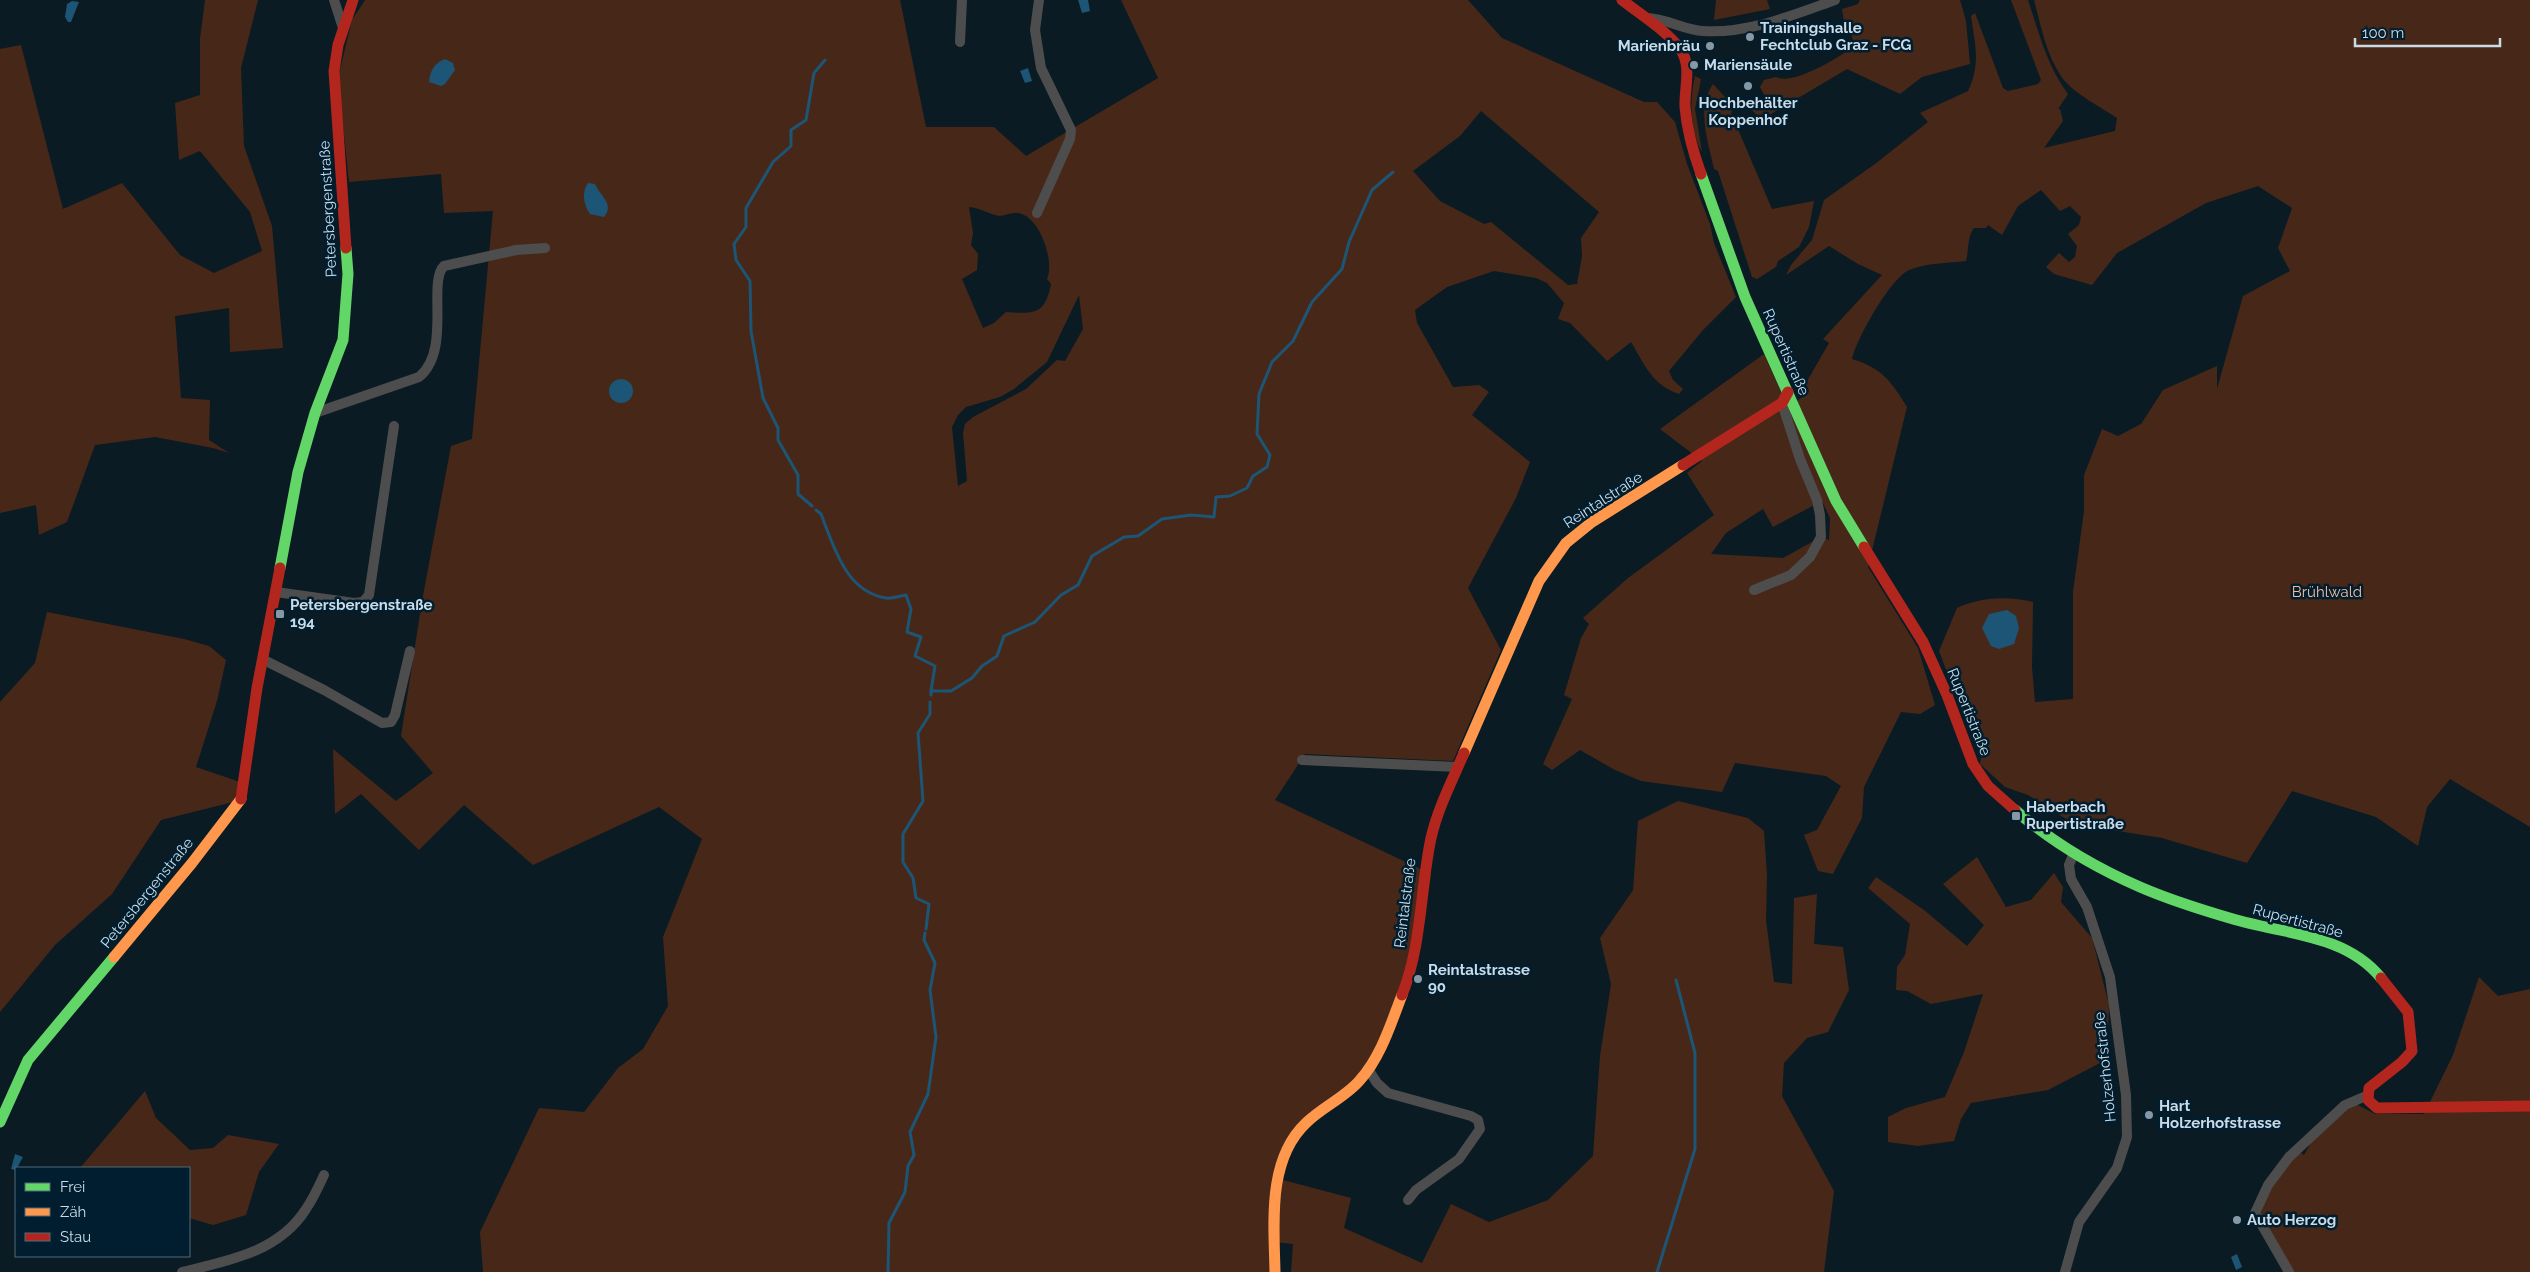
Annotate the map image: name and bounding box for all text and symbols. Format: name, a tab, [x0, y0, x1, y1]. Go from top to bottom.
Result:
scale bar	[2355, 15, 2500, 47]
place label: Trainingshalle Fechtclub Graz - FCG	[1760, 19, 1912, 54]
text: 100 m	[2362, 24, 2404, 42]
marker: Trainingshalle Fechtclub Graz - FCG	[1744, 31, 1756, 43]
place label: Marienbräu	[1618, 37, 1700, 55]
marker: Marienbräu	[1704, 40, 1716, 52]
place label: Mariensäule	[1704, 56, 1792, 74]
marker: Mariensäule	[1688, 59, 1700, 71]
marker: Hochbehälter Koppenhof	[1742, 80, 1754, 92]
place label: Hochbehälter Koppenhof	[1699, 94, 1798, 129]
street label: Petersbergenstraße	[315, 140, 341, 278]
street label: Rupertistraße	[1759, 306, 1813, 398]
street label: Reintalstraße	[1560, 468, 1646, 532]
park label: Brühlwald	[2292, 583, 2362, 601]
place label: Petersbergenstraße 194	[290, 596, 433, 631]
marker: Petersbergenstraße 194	[274, 608, 286, 620]
street label: Rupertistraße	[1943, 666, 1995, 759]
place label: Haberbach Rupertistraße	[2026, 798, 2124, 833]
marker: Haberbach Rupertistraße	[2010, 810, 2022, 822]
street label: Petersbergenstraße	[97, 834, 197, 952]
street label: Reintalstraße	[1391, 857, 1419, 949]
street label: Rupertistraße	[2251, 900, 2345, 942]
place label: Reintalstrasse 90	[1428, 961, 1530, 996]
marker: Reintalstrasse 90	[1412, 973, 1424, 985]
street label: Holzerhofstraße	[2090, 1011, 2120, 1123]
place label: Hart Holzerhofstrasse	[2159, 1097, 2281, 1132]
marker: Hart Holzerhofstrasse	[2143, 1109, 2155, 1121]
legend	[15, 1167, 190, 1257]
text: Frei	[60, 1178, 85, 1196]
text: Zäh	[60, 1203, 86, 1221]
place label: Auto Herzog	[2247, 1211, 2336, 1229]
marker: Auto Herzog	[2231, 1214, 2243, 1226]
text: Stau	[60, 1228, 91, 1246]

